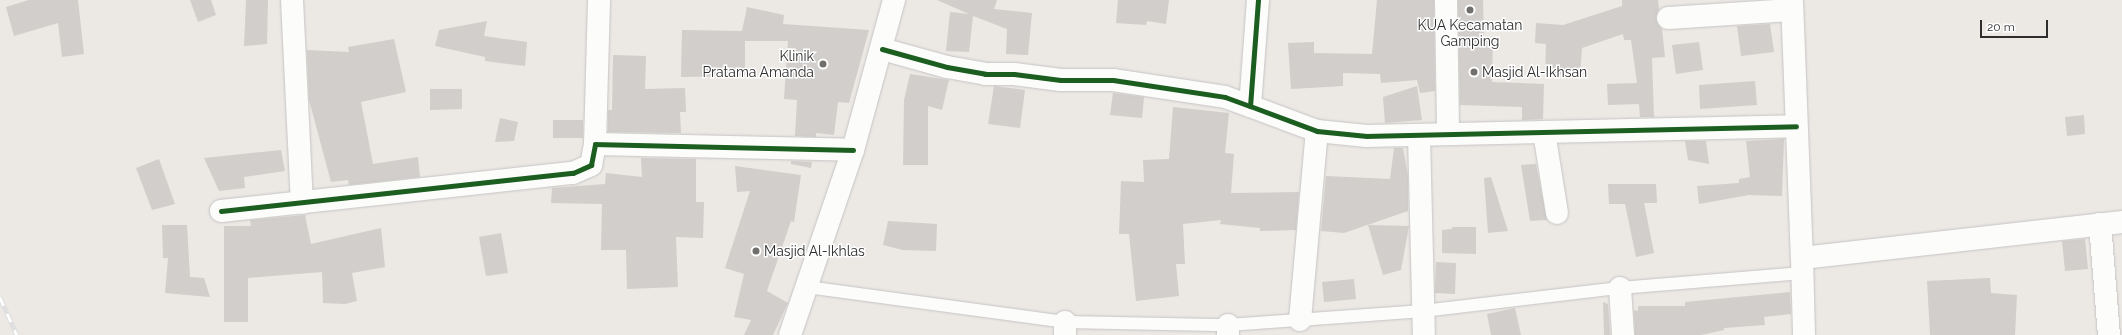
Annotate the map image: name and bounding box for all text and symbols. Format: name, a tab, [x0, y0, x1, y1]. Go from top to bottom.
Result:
marker: KUA Kecamatan Gamping	[1465, 5, 1475, 15]
scale bar	[1982, 12, 2050, 38]
place label: KUA Kecamatan Gamping	[1417, 17, 1523, 50]
text: 20 m	[1987, 20, 2015, 34]
place label: Klinik Pratama Amanda	[702, 48, 814, 80]
marker: Klinik Pratama Amanda	[817, 58, 829, 70]
place label: Masjid Al-Ikhsan	[1482, 64, 1588, 80]
marker: Masjid Al-Ikhsan	[1469, 67, 1479, 77]
place label: Masjid Al-Ikhlas	[764, 243, 865, 259]
marker: Masjid Al-Ikhlas	[751, 246, 761, 256]

